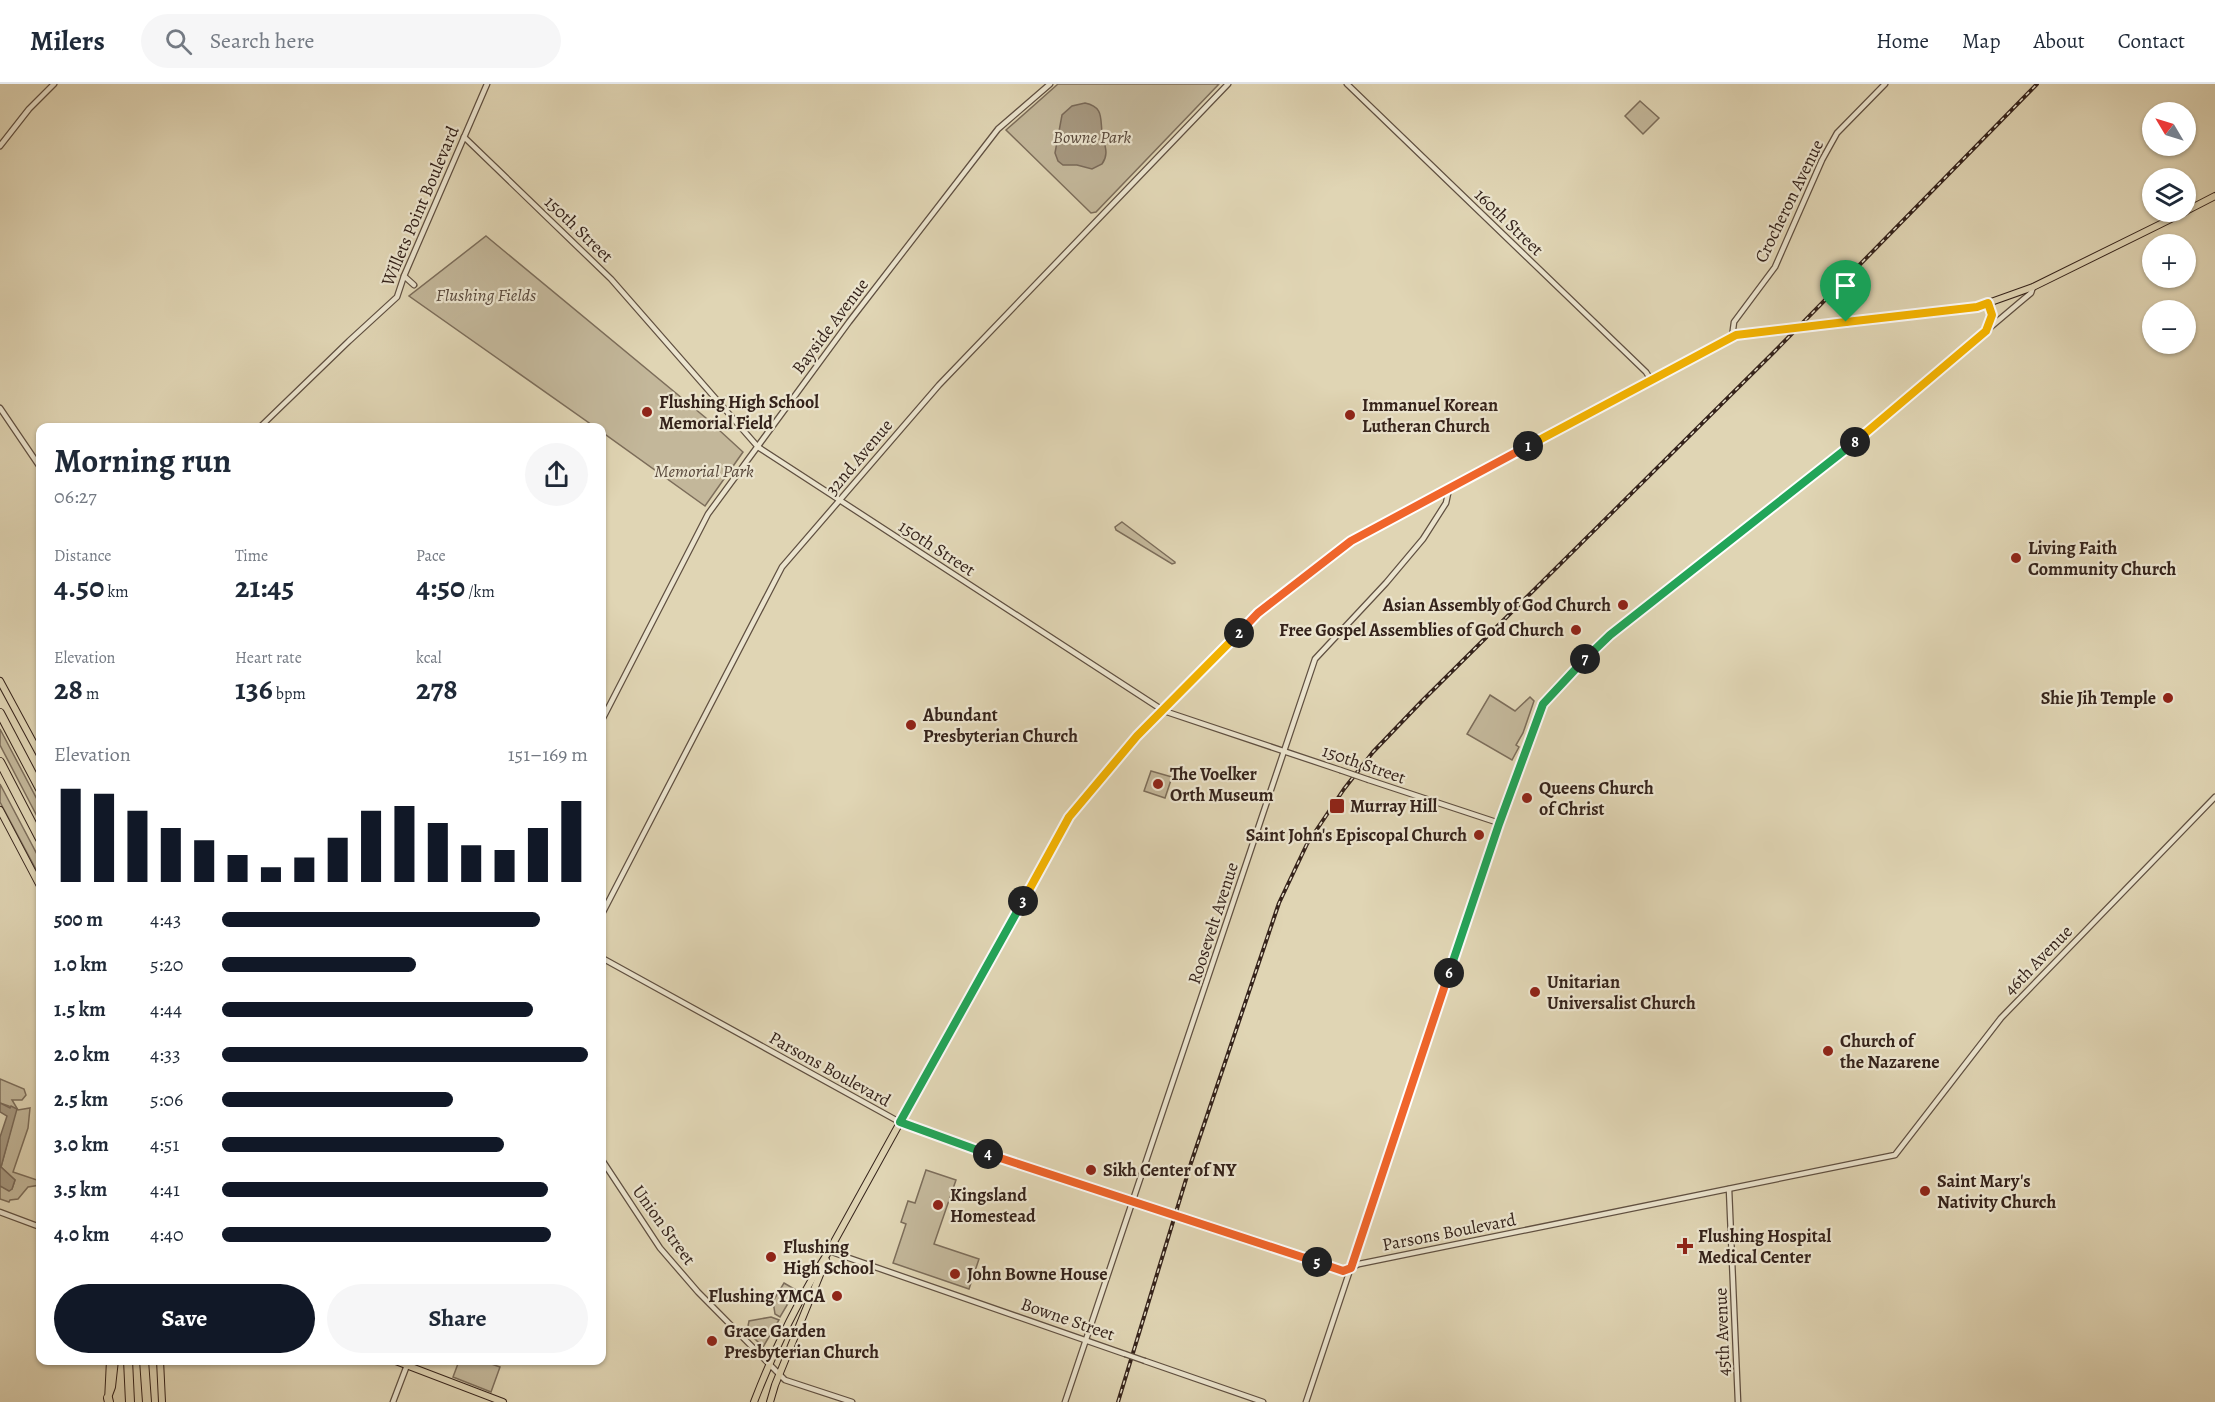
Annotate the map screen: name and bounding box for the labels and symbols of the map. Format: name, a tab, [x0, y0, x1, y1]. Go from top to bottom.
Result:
north arrow	[2142, 102, 2196, 156]
street label: Willets Point Boulevard	[375, 122, 465, 291]
park label: Bowne Park	[1053, 125, 1131, 149]
street label: Crocheron Avenue	[1749, 135, 1829, 267]
street label: 160th Street	[1469, 183, 1549, 261]
street label: 150th Street	[539, 190, 619, 268]
pin	[1820, 260, 1871, 322]
street label: Bayside Avenue	[786, 273, 874, 379]
park label: Flushing Fields	[436, 283, 536, 307]
place label: Flushing High School Memorial Field	[659, 390, 819, 435]
place label: Immanuel Korean Lutheran Church	[1362, 393, 1498, 438]
marker: Flushing High School Memorial Field	[640, 405, 654, 419]
marker: Immanuel Korean Lutheran Church	[1343, 408, 1357, 422]
street label: 32nd Avenue	[820, 414, 898, 500]
pin: 8	[1840, 427, 1870, 457]
pin: 1	[1513, 431, 1543, 461]
park label: Memorial Park	[654, 459, 754, 483]
street label: 150th Street	[894, 514, 980, 582]
place label: Living Faith Community Church	[2028, 536, 2177, 581]
marker: Living Faith Community Church	[2009, 551, 2023, 565]
place label: Asian Assembly of God Church	[1382, 593, 1611, 617]
marker: Asian Assembly of God Church	[1616, 598, 1630, 612]
pin: 2	[1224, 618, 1254, 648]
place label: Free Gospel Assemblies of God Church	[1279, 618, 1564, 642]
marker: Free Gospel Assemblies of God Church	[1569, 623, 1583, 637]
pin: 7	[1570, 644, 1600, 674]
place label: Shie Jih Temple	[2041, 686, 2156, 710]
marker: Shie Jih Temple	[2161, 691, 2175, 705]
place label: Abundant Presbyterian Church	[922, 703, 1078, 748]
marker: Abundant Presbyterian Church	[904, 718, 918, 732]
street label: 150th Street	[1319, 739, 1409, 790]
place label: The Voelker Orth Museum	[1170, 762, 1274, 807]
place label: Queens Church of Christ	[1539, 776, 1654, 821]
marker: The Voelker Orth Museum	[1151, 777, 1165, 791]
marker: Queens Church of Christ	[1520, 791, 1534, 805]
place label: Murray Hill	[1350, 794, 1438, 818]
marker: Murray Hill	[1328, 797, 1346, 815]
place label: Saint John's Episcopal Church	[1246, 823, 1467, 847]
marker: Saint John's Episcopal Church	[1472, 828, 1486, 842]
street label: Roosevelt Avenue	[1182, 859, 1244, 987]
pin: 3	[1008, 886, 1038, 916]
street label: 46th Avenue	[1998, 920, 2078, 1000]
pin: 6	[1434, 958, 1464, 988]
place label: Unitarian Universalist Church	[1547, 970, 1696, 1015]
marker: Unitarian Universalist Church	[1528, 985, 1542, 999]
street label: Parsons Boulevard	[765, 1026, 896, 1113]
place label: Church of the Nazarene	[1840, 1029, 1940, 1074]
marker: Church of the Nazarene	[1821, 1044, 1835, 1058]
pin: 4	[973, 1139, 1003, 1169]
place label: Sikh Center of NY	[1103, 1158, 1237, 1182]
marker: Sikh Center of NY	[1084, 1163, 1098, 1177]
place label: Saint Mary's Nativity Church	[1937, 1169, 2057, 1214]
street label: Union Street	[627, 1180, 701, 1270]
place label: Kingsland Homestead	[950, 1183, 1036, 1228]
marker: Saint Mary's Nativity Church	[1918, 1184, 1932, 1198]
marker: Kingsland Homestead	[931, 1198, 945, 1212]
street label: Parsons Boulevard	[1380, 1207, 1518, 1257]
place label: Flushing Hospital Medical Center	[1698, 1224, 1831, 1269]
place label: Flushing High School	[783, 1235, 874, 1280]
marker: Flushing Hospital Medical Center	[1676, 1237, 1694, 1255]
pin: 5	[1302, 1247, 1332, 1277]
marker: Flushing High School	[764, 1250, 778, 1264]
place label: John Bowne House	[967, 1262, 1108, 1286]
marker: John Bowne House	[948, 1267, 962, 1281]
place label: Flushing YMCA	[708, 1284, 826, 1308]
street label: 45th Avenue	[1708, 1287, 1736, 1377]
marker: Flushing YMCA	[830, 1289, 844, 1303]
street label: Bowne Street	[1018, 1292, 1118, 1346]
place label: Grace Garden Presbyterian Church	[724, 1319, 879, 1364]
marker: Grace Garden Presbyterian Church	[705, 1334, 719, 1348]

